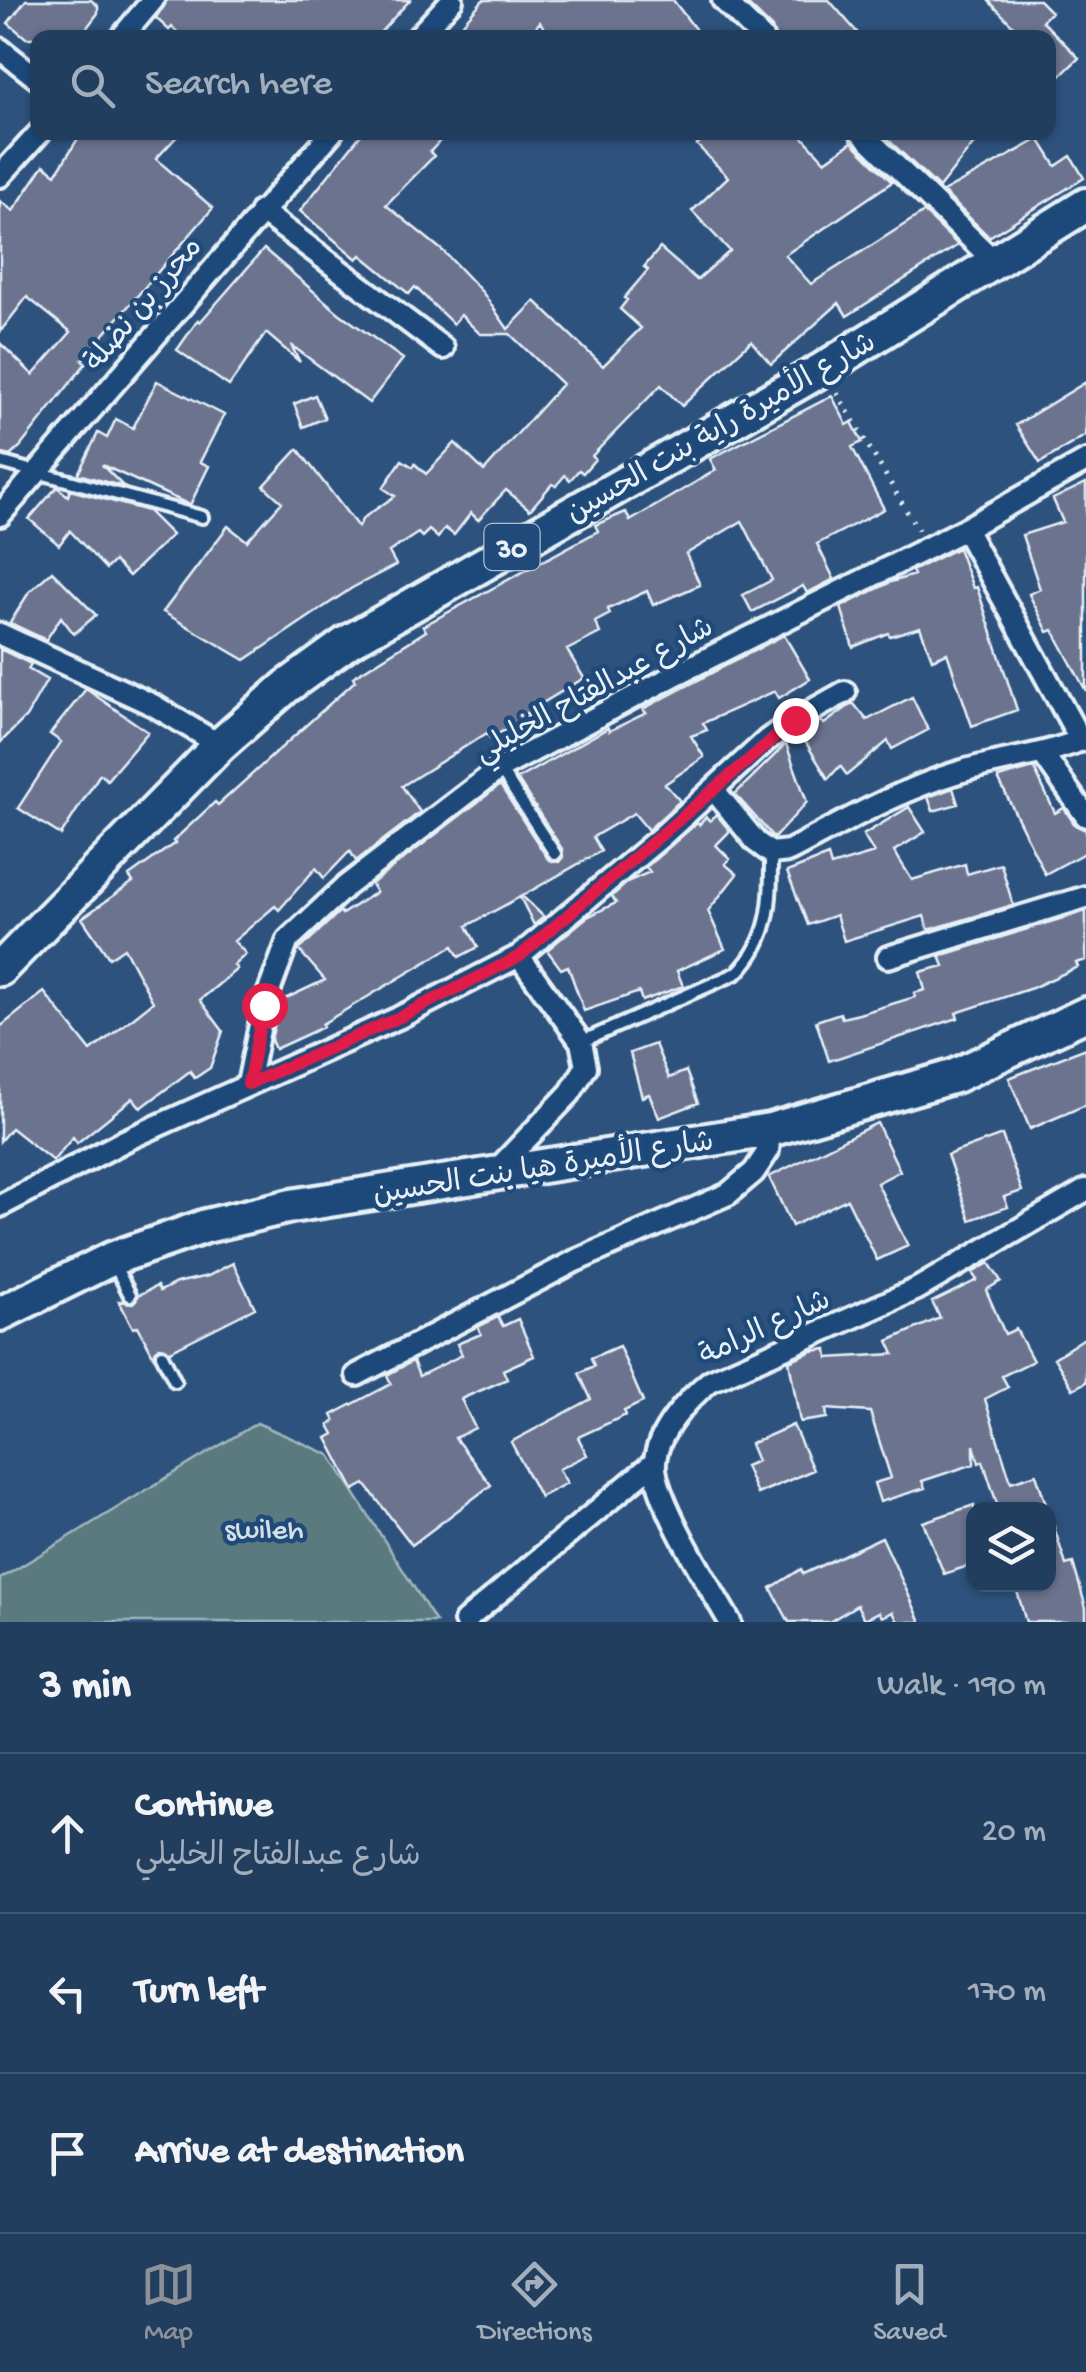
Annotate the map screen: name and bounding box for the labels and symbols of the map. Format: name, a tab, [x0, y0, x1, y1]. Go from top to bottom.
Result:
street label: محرز بن نضلة	[79, 232, 212, 380]
street label: شارع الأميرة راية بنت الحسين	[558, 321, 883, 533]
road number: 30	[484, 524, 540, 570]
street label: شارع عبدالفتاح الخليلي	[469, 612, 723, 776]
route end	[773, 698, 819, 744]
route start	[242, 983, 288, 1029]
street label: شارع الأميرة هيا بنت الحسين	[370, 1119, 717, 1215]
street label: شارع الرامة	[695, 1284, 837, 1376]
park label: swileh	[225, 1515, 304, 1550]

